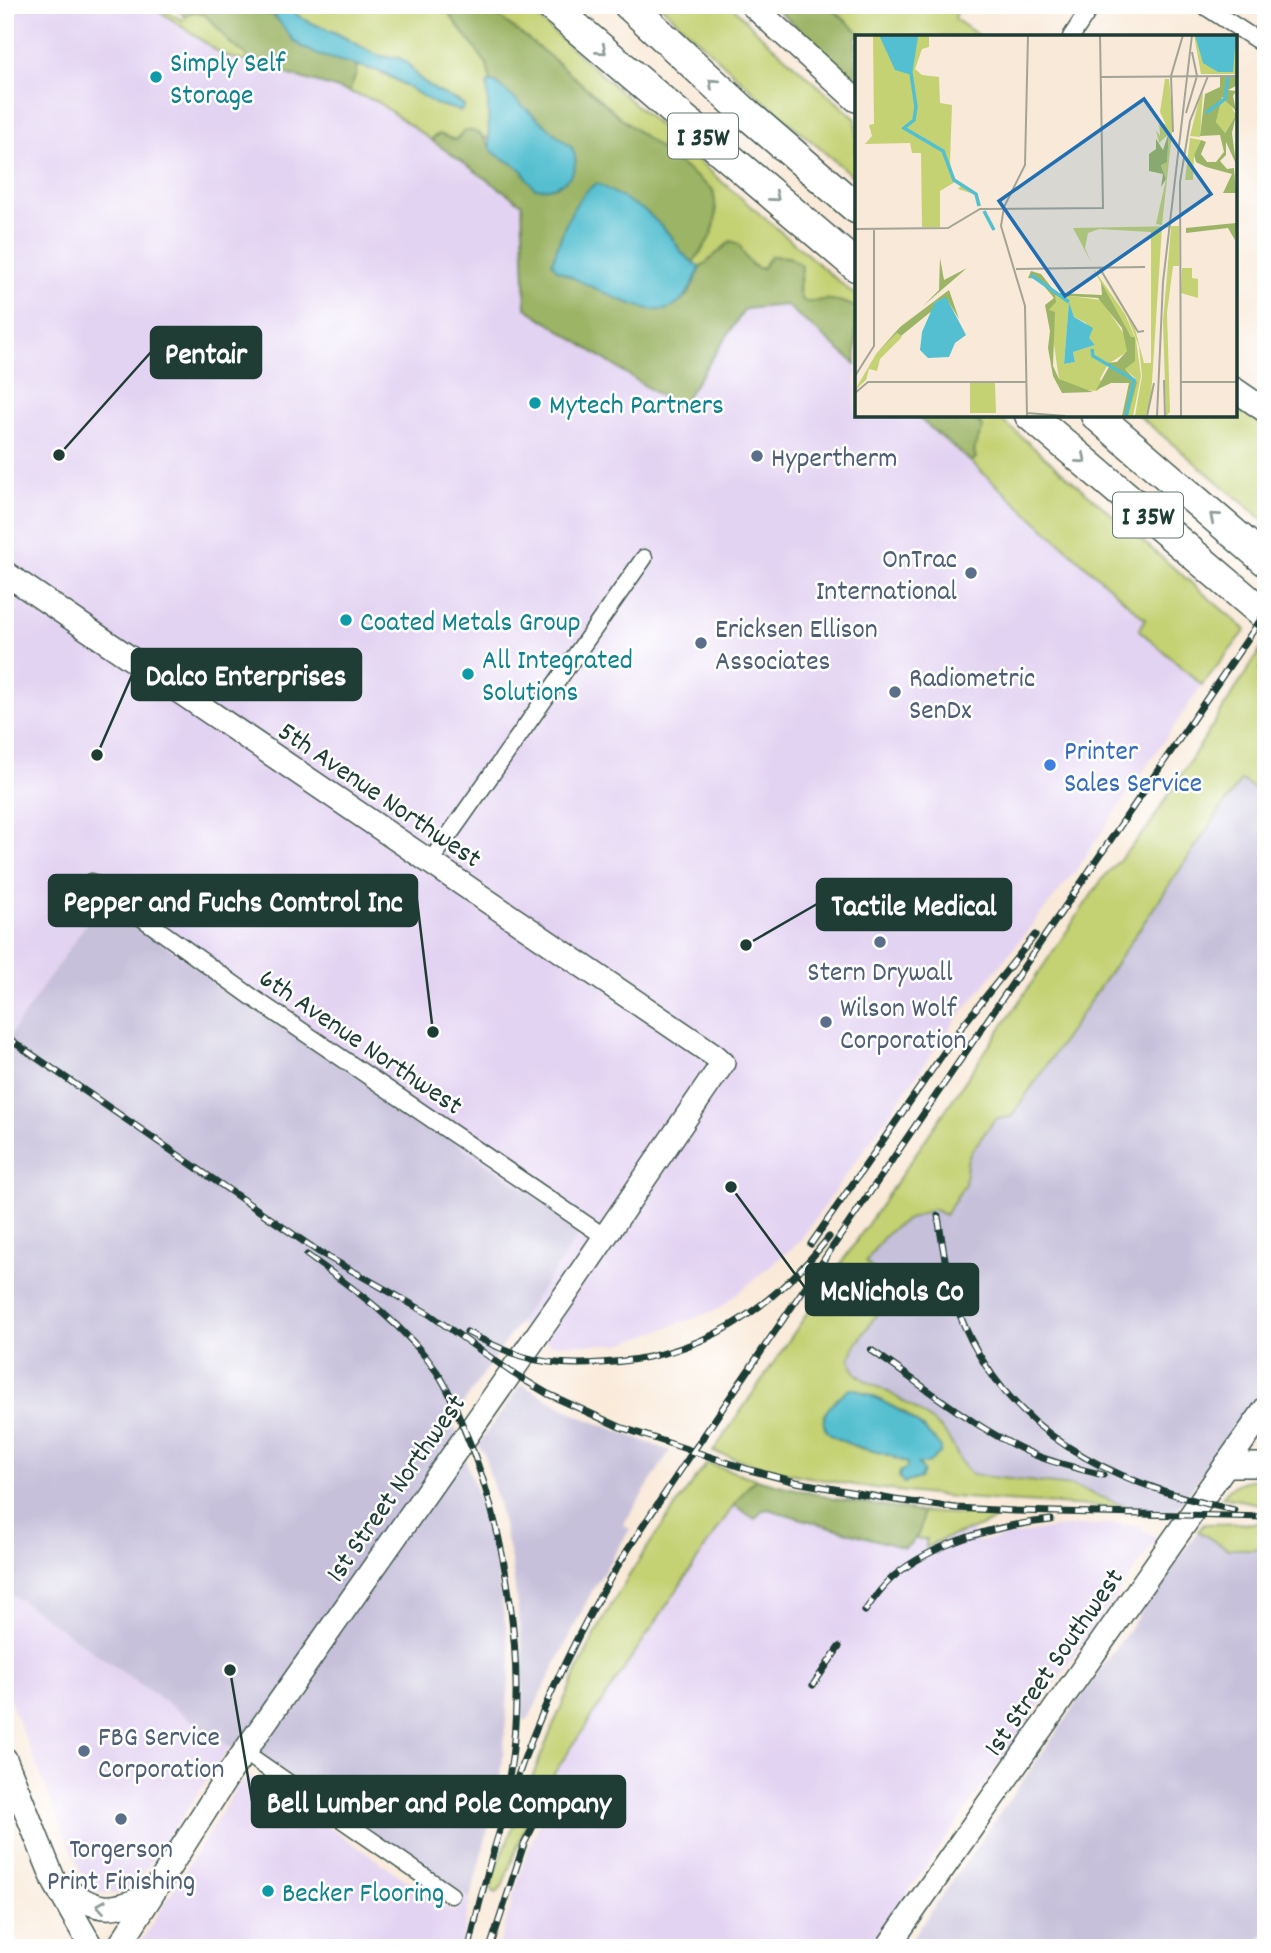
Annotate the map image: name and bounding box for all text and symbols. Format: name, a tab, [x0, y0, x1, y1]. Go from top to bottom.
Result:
inset map	[855, 35, 1236, 416]
one-way arrow	[594, 42, 607, 54]
place label: Simply Self Storage	[170, 46, 286, 118]
marker: Simply Self Storage	[148, 69, 164, 85]
one-way arrow	[708, 78, 721, 91]
road number: I 35W	[668, 113, 738, 158]
one-way arrow	[767, 189, 780, 201]
callout: Pentair	[151, 327, 261, 378]
text: Pentair	[165, 336, 248, 379]
place label: Mytech Partners	[549, 388, 724, 428]
marker: Mytech Partners	[527, 395, 543, 411]
place label: Hypertherm	[771, 441, 897, 481]
marker: Hypertherm	[749, 448, 765, 464]
one-way arrow	[1074, 451, 1087, 463]
road number: I 35W	[1113, 492, 1183, 538]
one-way arrow	[1209, 513, 1222, 525]
place label: OnTrac International	[816, 542, 957, 614]
marker: OnTrac International	[963, 565, 979, 581]
place label: Coated Metals Group	[360, 605, 581, 645]
marker: Coated Metals Group	[338, 612, 354, 628]
place label: Ericksen Ellison Associates	[715, 612, 878, 684]
marker: Ericksen Ellison Associates	[693, 635, 709, 651]
place label: All Integrated Solutions	[482, 643, 633, 715]
callout: Dalco Enterprises	[132, 649, 361, 700]
text: Dalco Enterprises	[146, 658, 346, 701]
place label: Radiometric SenDx	[909, 661, 1035, 733]
marker: All Integrated Solutions	[460, 666, 476, 682]
marker: Radiometric SenDx	[887, 684, 903, 700]
street label: 5th Avenue Northwest	[268, 714, 488, 880]
place label: Printer Sales Service	[1064, 734, 1202, 806]
marker: Printer Sales Service	[1042, 757, 1058, 773]
callout: Pepper and Fuchs Comtrol Inc	[49, 875, 417, 926]
callout: Tactile Medical	[817, 879, 1011, 930]
text: Pepper and Fuchs Comtrol Inc	[63, 884, 403, 927]
text: Tactile Medical	[831, 888, 998, 931]
marker: Stern Drywall	[872, 934, 888, 950]
place label: Stern Drywall	[807, 955, 953, 995]
street label: 6th Avenue Northwest	[249, 961, 469, 1127]
place label: Wilson Wolf Corporation	[840, 991, 966, 1063]
marker: Wilson Wolf Corporation	[818, 1014, 834, 1030]
callout: McNichols Co	[806, 1264, 978, 1315]
text: McNichols Co	[820, 1273, 964, 1316]
street label: 1st Street Northwest	[318, 1388, 478, 1592]
street label: 1st Street Southwest	[976, 1562, 1136, 1766]
place label: FBG Service Corporation	[98, 1720, 224, 1792]
marker: FBG Service Corporation	[76, 1743, 92, 1759]
callout: Bell Lumber and Pole Company	[252, 1776, 625, 1827]
text: Bell Lumber and Pole Company	[267, 1785, 613, 1828]
marker: Torgerson Print Finishing	[113, 1811, 129, 1827]
place label: Torgerson Print Finishing	[47, 1832, 195, 1904]
place label: Becker Flooring	[282, 1876, 444, 1916]
marker: Becker Flooring	[260, 1883, 276, 1899]
one-way arrow	[95, 1899, 107, 1914]

